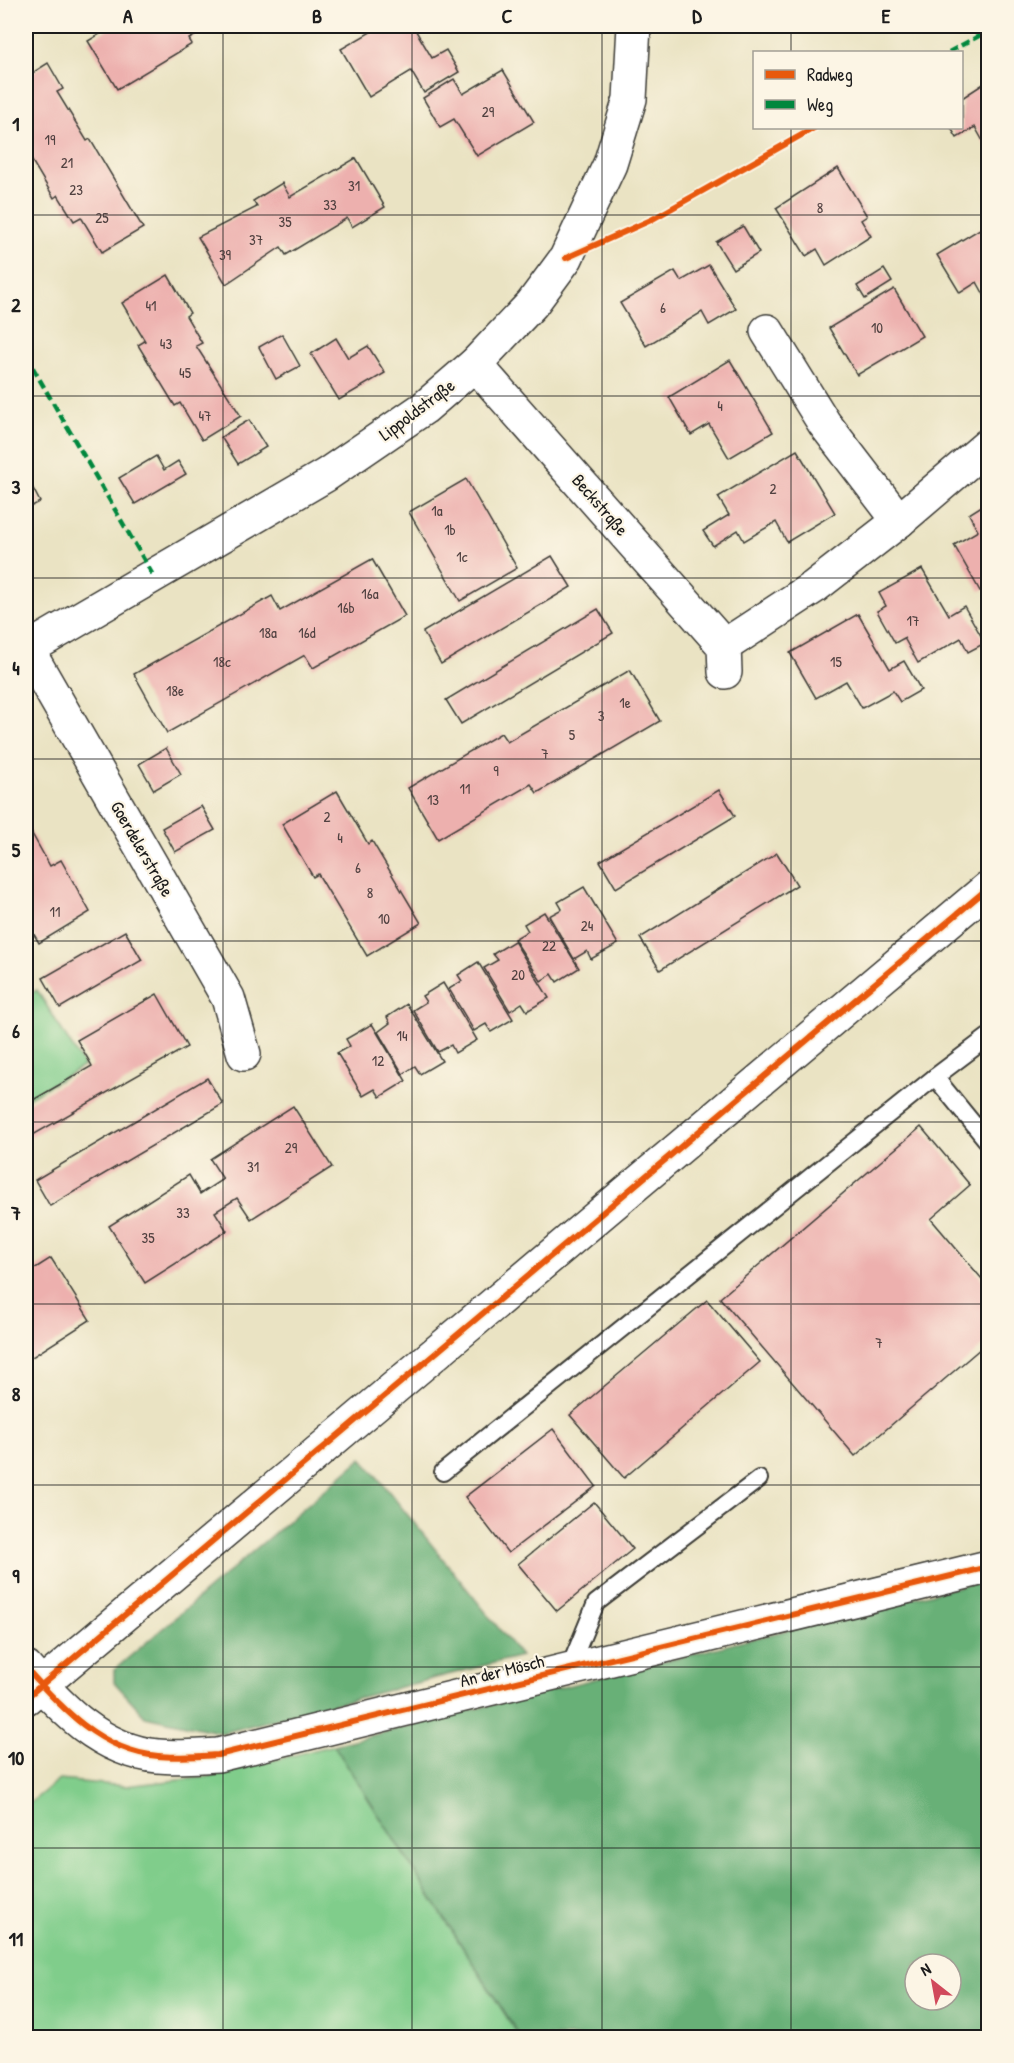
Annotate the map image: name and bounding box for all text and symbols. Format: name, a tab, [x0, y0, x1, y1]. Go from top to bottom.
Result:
text: A	[123, 2, 133, 29]
text: B	[312, 2, 322, 29]
text: C	[502, 2, 513, 29]
text: D	[692, 2, 702, 29]
text: E	[882, 2, 891, 29]
legend	[753, 51, 963, 129]
text: Radweg	[807, 62, 853, 87]
text: Weg	[807, 92, 833, 117]
house number: 29	[482, 101, 495, 122]
text: 1	[12, 110, 20, 137]
house number: 19	[45, 129, 56, 150]
house number: 21	[61, 152, 73, 173]
house number: 31	[348, 175, 360, 196]
house number: 23	[69, 179, 83, 200]
house number: 33	[323, 194, 337, 215]
house number: 8	[817, 197, 823, 218]
house number: 25	[95, 207, 109, 228]
house number: 35	[278, 211, 292, 232]
house number: 37	[249, 229, 263, 250]
house number: 39	[219, 244, 232, 265]
text: 2	[11, 291, 21, 318]
house number: 41	[145, 295, 157, 316]
house number: 6	[660, 297, 666, 318]
house number: 10	[871, 317, 883, 338]
house number: 43	[160, 333, 172, 354]
house number: 45	[179, 362, 192, 383]
street label: Lippoldstraße	[374, 373, 460, 446]
house number: 4	[717, 395, 723, 416]
house number: 47	[198, 405, 212, 426]
street label: Beckstraße	[566, 468, 634, 541]
text: 3	[12, 473, 21, 500]
house number: 2	[769, 478, 777, 499]
house number: 1a	[431, 500, 443, 521]
house number: 1b	[444, 519, 456, 540]
house number: 1c	[456, 546, 468, 567]
house number: 16a	[361, 583, 379, 604]
house number: 16b	[337, 597, 355, 618]
house number: 17	[907, 610, 919, 631]
house number: 18a	[259, 622, 277, 643]
house number: 16d	[298, 622, 316, 643]
house number: 18c	[213, 651, 231, 672]
house number: 15	[830, 651, 843, 672]
text: 4	[12, 654, 20, 681]
house number: 18e	[166, 680, 184, 701]
house number: 1e	[619, 692, 631, 713]
house number: 3	[598, 705, 605, 726]
house number: 5	[569, 724, 576, 745]
house number: 7	[541, 743, 549, 764]
house number: 9	[493, 760, 499, 781]
house number: 11	[460, 778, 470, 799]
house number: 13	[427, 789, 439, 810]
street label: Goerdelerstraße	[105, 796, 180, 901]
house number: 2	[323, 806, 331, 827]
house number: 4	[337, 827, 343, 848]
text: 5	[12, 836, 21, 863]
house number: 6	[355, 857, 361, 878]
house number: 8	[367, 882, 373, 903]
house number: 11	[50, 901, 60, 922]
house number: 10	[378, 908, 390, 929]
house number: 24	[581, 915, 594, 936]
house number: 22	[542, 935, 556, 956]
house number: 20	[511, 964, 525, 985]
text: 6	[12, 1017, 20, 1044]
house number: 14	[396, 1025, 408, 1046]
house number: 12	[372, 1050, 384, 1071]
house number: 29	[285, 1137, 298, 1158]
house number: 31	[247, 1156, 259, 1177]
text: 7	[10, 1199, 21, 1226]
house number: 33	[176, 1202, 190, 1223]
house number: 35	[141, 1227, 155, 1248]
house number: 7	[875, 1332, 883, 1353]
text: 8	[12, 1380, 21, 1407]
text: 9	[12, 1562, 20, 1589]
street label: An der Mösch	[457, 1648, 547, 1693]
text: 10	[8, 1744, 24, 1771]
text: 11	[9, 1925, 23, 1952]
north arrow	[903, 1952, 963, 2012]
text: N	[916, 1957, 935, 1981]

